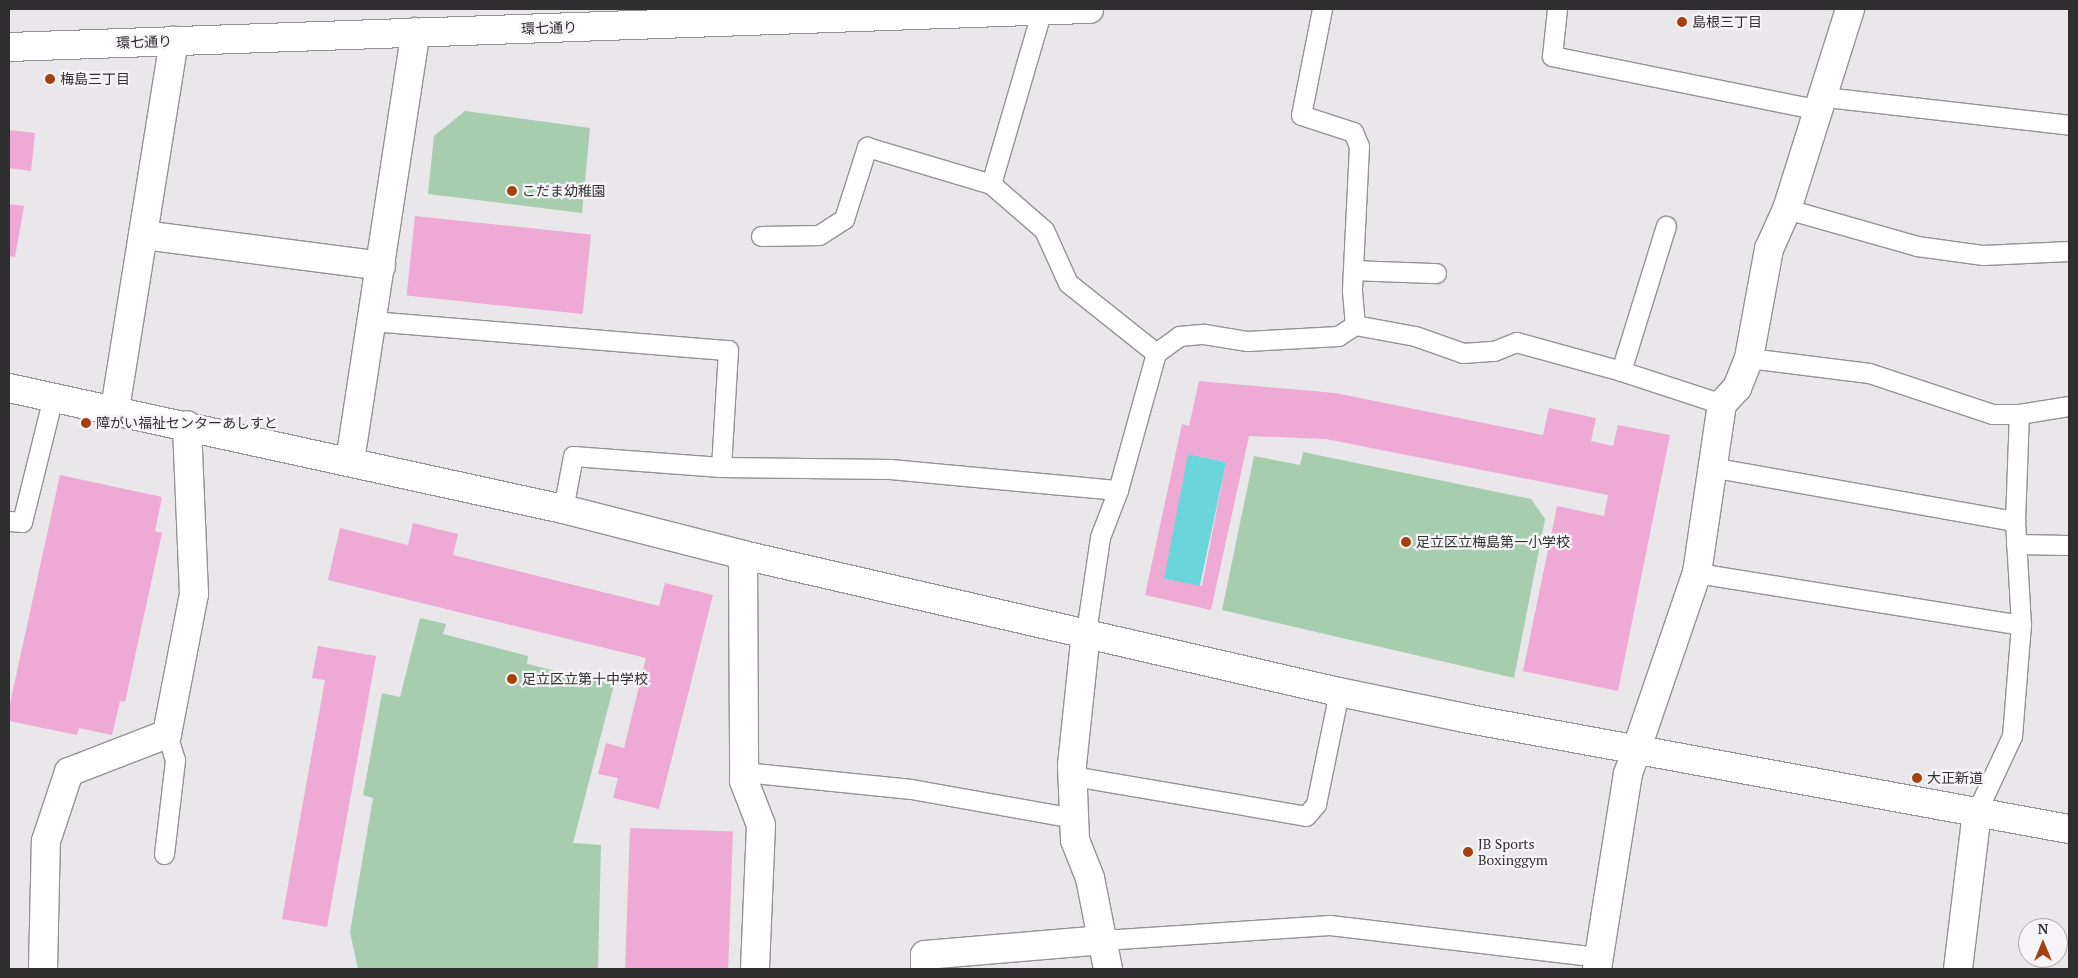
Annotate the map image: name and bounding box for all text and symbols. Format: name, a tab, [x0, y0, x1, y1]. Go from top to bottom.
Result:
place label: 島根三丁目	[1692, 14, 1762, 30]
marker: 島根三丁目	[1676, 16, 1688, 28]
street label: 環七通り	[521, 19, 577, 37]
street label: 環七通り	[116, 33, 172, 51]
place label: 梅島三丁目	[60, 71, 130, 87]
marker: 梅島三丁目	[44, 73, 56, 85]
place label: こだま幼稚園	[522, 183, 606, 199]
marker: こだま幼稚園	[506, 185, 518, 197]
place label: 障がい福祉センターあしすと	[96, 415, 278, 431]
marker: 障がい福祉センターあしすと	[80, 417, 92, 429]
place label: 足立区立梅島第一小学校	[1416, 534, 1570, 550]
marker: 足立区立梅島第一小学校	[1400, 536, 1412, 548]
place label: 足立区立第十中学校	[522, 671, 648, 687]
marker: 足立区立第十中学校	[506, 673, 518, 685]
place label: 大正新道	[1927, 770, 1983, 786]
marker: 大正新道	[1911, 772, 1923, 784]
place label: JB Sports Boxinggym	[1478, 836, 1548, 869]
marker: JB Sports Boxinggym	[1462, 846, 1474, 858]
north arrow	[2018, 918, 2068, 968]
text: N	[2038, 919, 2048, 938]

